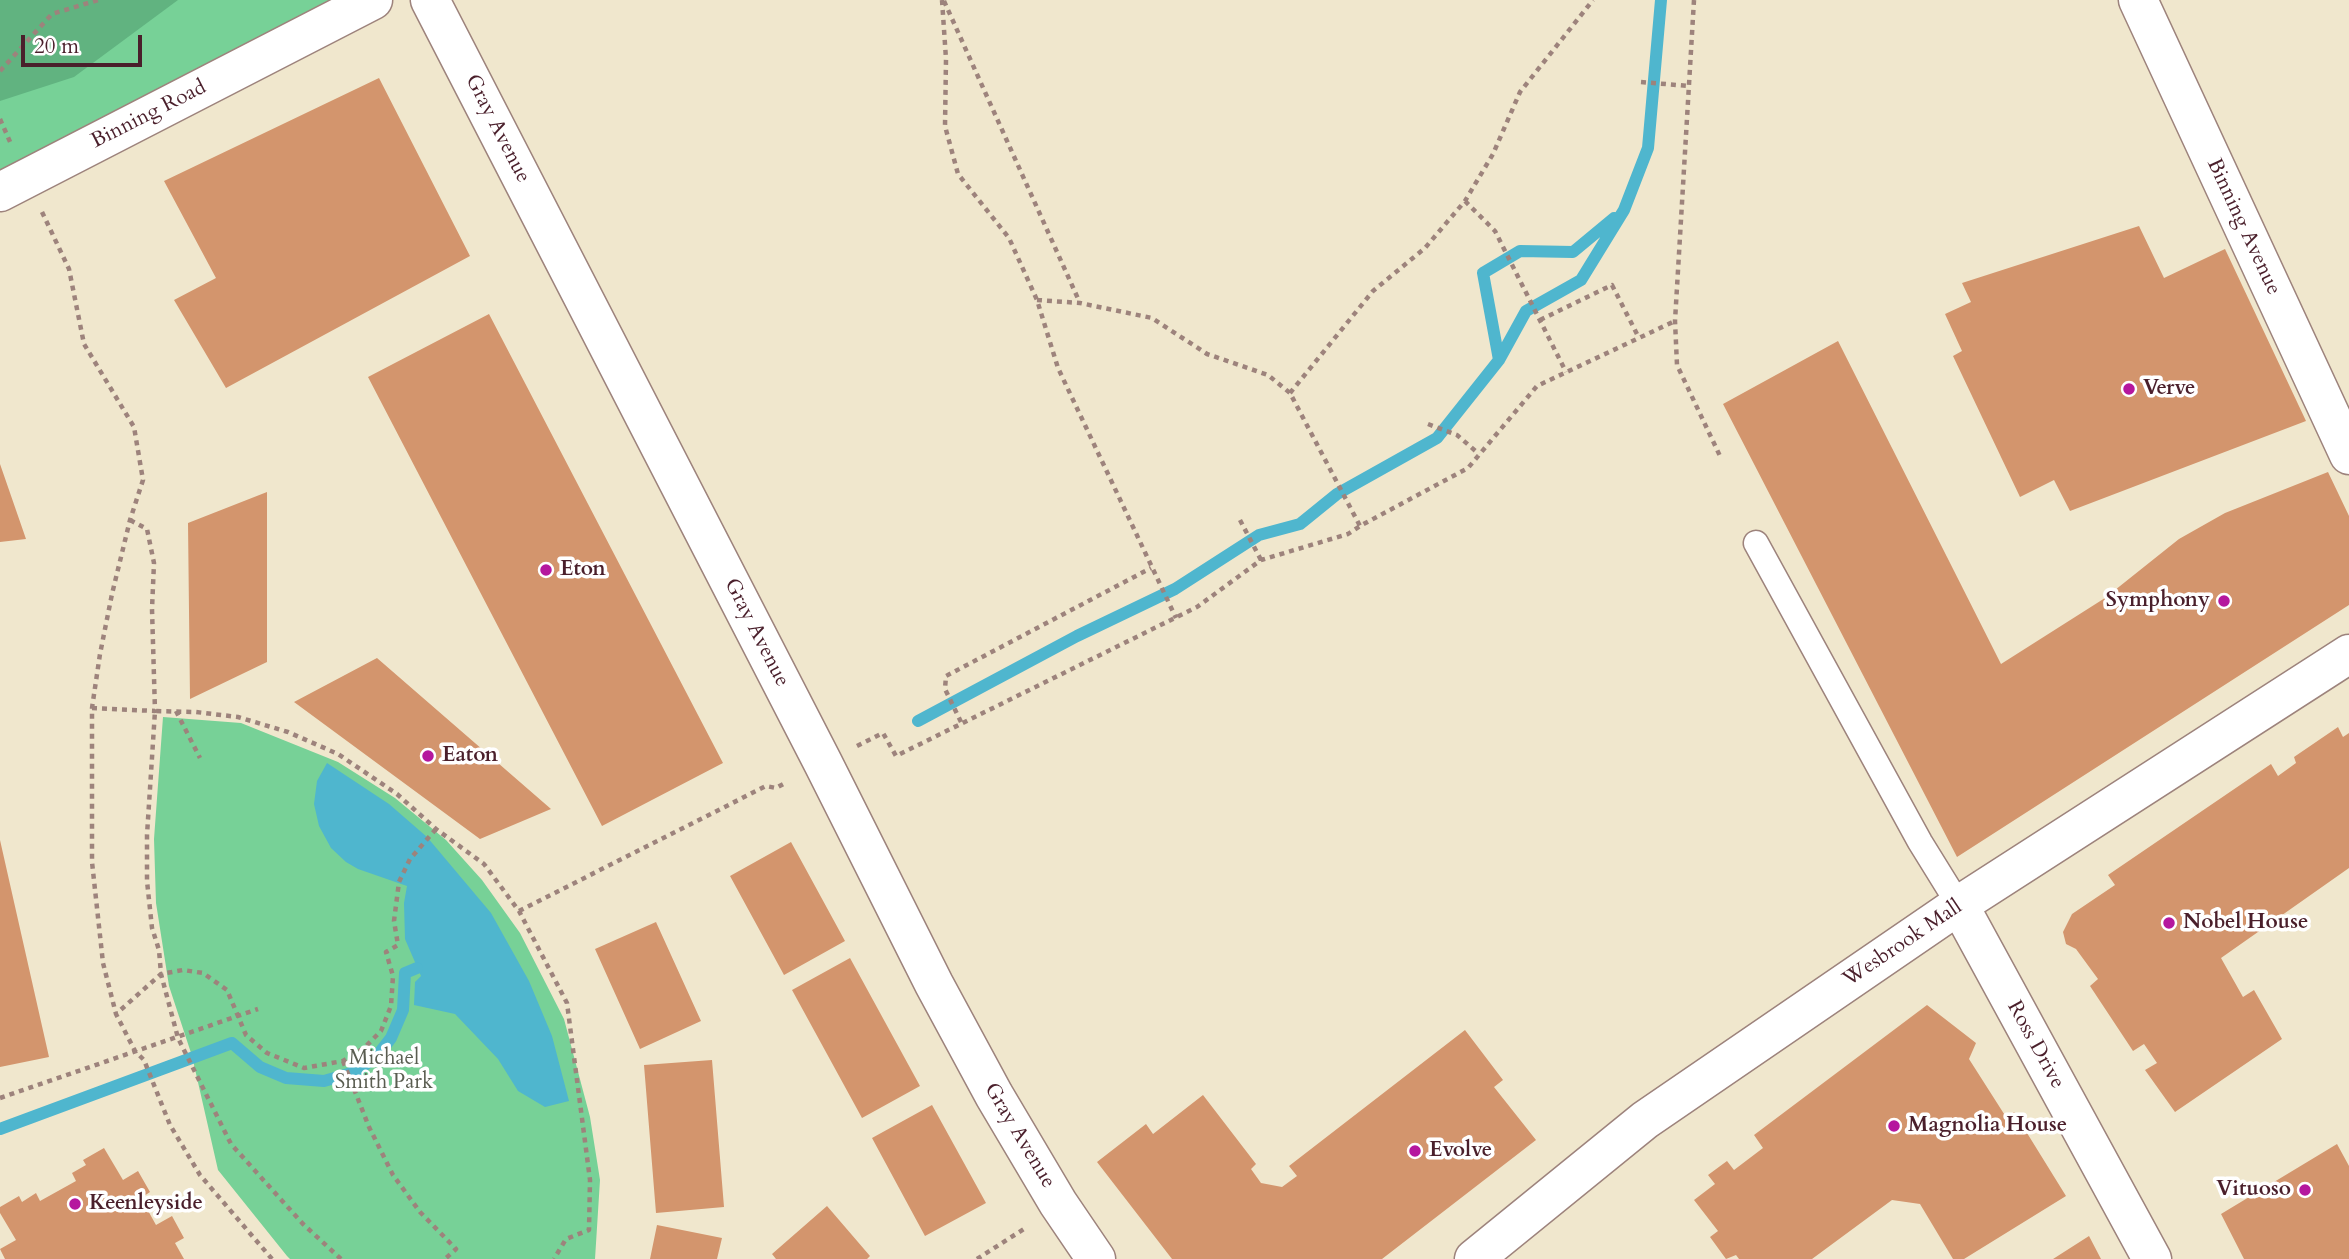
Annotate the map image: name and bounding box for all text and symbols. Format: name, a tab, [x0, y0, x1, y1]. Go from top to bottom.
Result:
scale bar	[24, 21, 145, 65]
text: 20 m	[34, 32, 79, 61]
street label: Gray Avenue	[459, 71, 535, 187]
street label: Binning Road	[87, 75, 211, 155]
street label: Binning Avenue	[2200, 155, 2286, 299]
place label: Verve	[2143, 376, 2195, 402]
marker: Verve	[2121, 381, 2137, 397]
place label: Eton	[560, 557, 606, 583]
marker: Eton	[538, 562, 554, 578]
street label: Gray Avenue	[718, 575, 794, 691]
place label: Symphony	[2106, 588, 2210, 614]
marker: Symphony	[2216, 593, 2232, 609]
place label: Eaton	[442, 743, 498, 769]
marker: Eaton	[420, 748, 436, 764]
street label: Wesbrook Mall	[1839, 895, 1967, 993]
place label: Nobel House	[2183, 910, 2308, 936]
marker: Nobel House	[2161, 915, 2177, 931]
street label: Ross Drive	[2001, 997, 2069, 1093]
park label: Michael Smith Park	[335, 1046, 433, 1096]
street label: Gray Avenue	[978, 1079, 1060, 1193]
place label: Magnolia House	[1908, 1113, 2067, 1139]
marker: Magnolia House	[1886, 1118, 1902, 1134]
place label: Evolve	[1429, 1138, 1492, 1164]
marker: Evolve	[1407, 1143, 1423, 1159]
place label: Vituoso	[2216, 1177, 2291, 1203]
marker: Vituoso	[2297, 1182, 2313, 1198]
place label: Keenleyside	[89, 1191, 203, 1217]
marker: Keenleyside	[67, 1196, 83, 1212]

